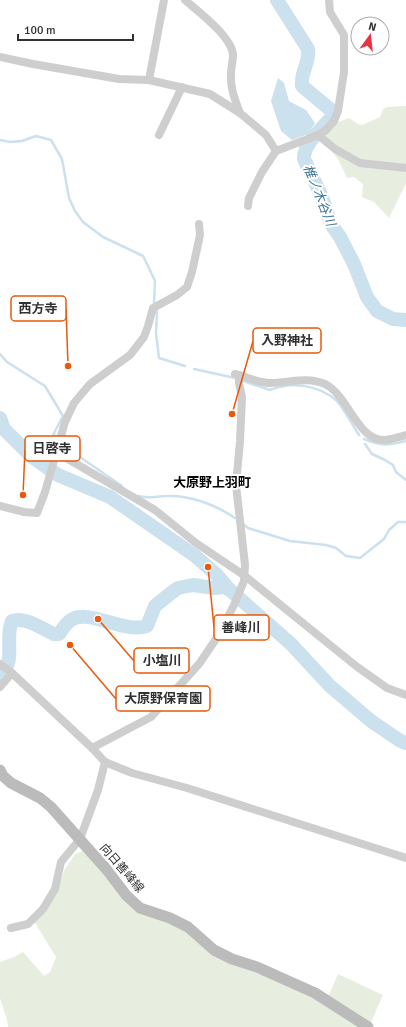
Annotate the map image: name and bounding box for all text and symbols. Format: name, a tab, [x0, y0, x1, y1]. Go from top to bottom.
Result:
scale bar	[18, 16, 133, 42]
north arrow	[350, 16, 390, 56]
text: N	[367, 20, 378, 34]
text: 100 m	[24, 23, 56, 38]
water label: 椎ノ木谷川	[299, 162, 339, 230]
callout: 西方寺	[11, 296, 66, 321]
text: 西方寺	[18, 301, 58, 317]
callout: 入野神社	[253, 328, 321, 353]
text: 入野神社	[261, 333, 313, 349]
callout: 日啓寺	[25, 436, 80, 461]
text: 日啓寺	[32, 441, 72, 457]
district label: 大原野上羽町	[173, 475, 251, 491]
callout: 善峰川	[214, 615, 269, 640]
text: 善峰川	[221, 620, 261, 636]
callout: 小塩川	[134, 648, 189, 673]
text: 小塩川	[142, 653, 182, 669]
callout: 大原野保育園	[116, 686, 210, 711]
text: 大原野保育園	[124, 691, 202, 707]
street label: 向日善峰線	[96, 841, 147, 896]

